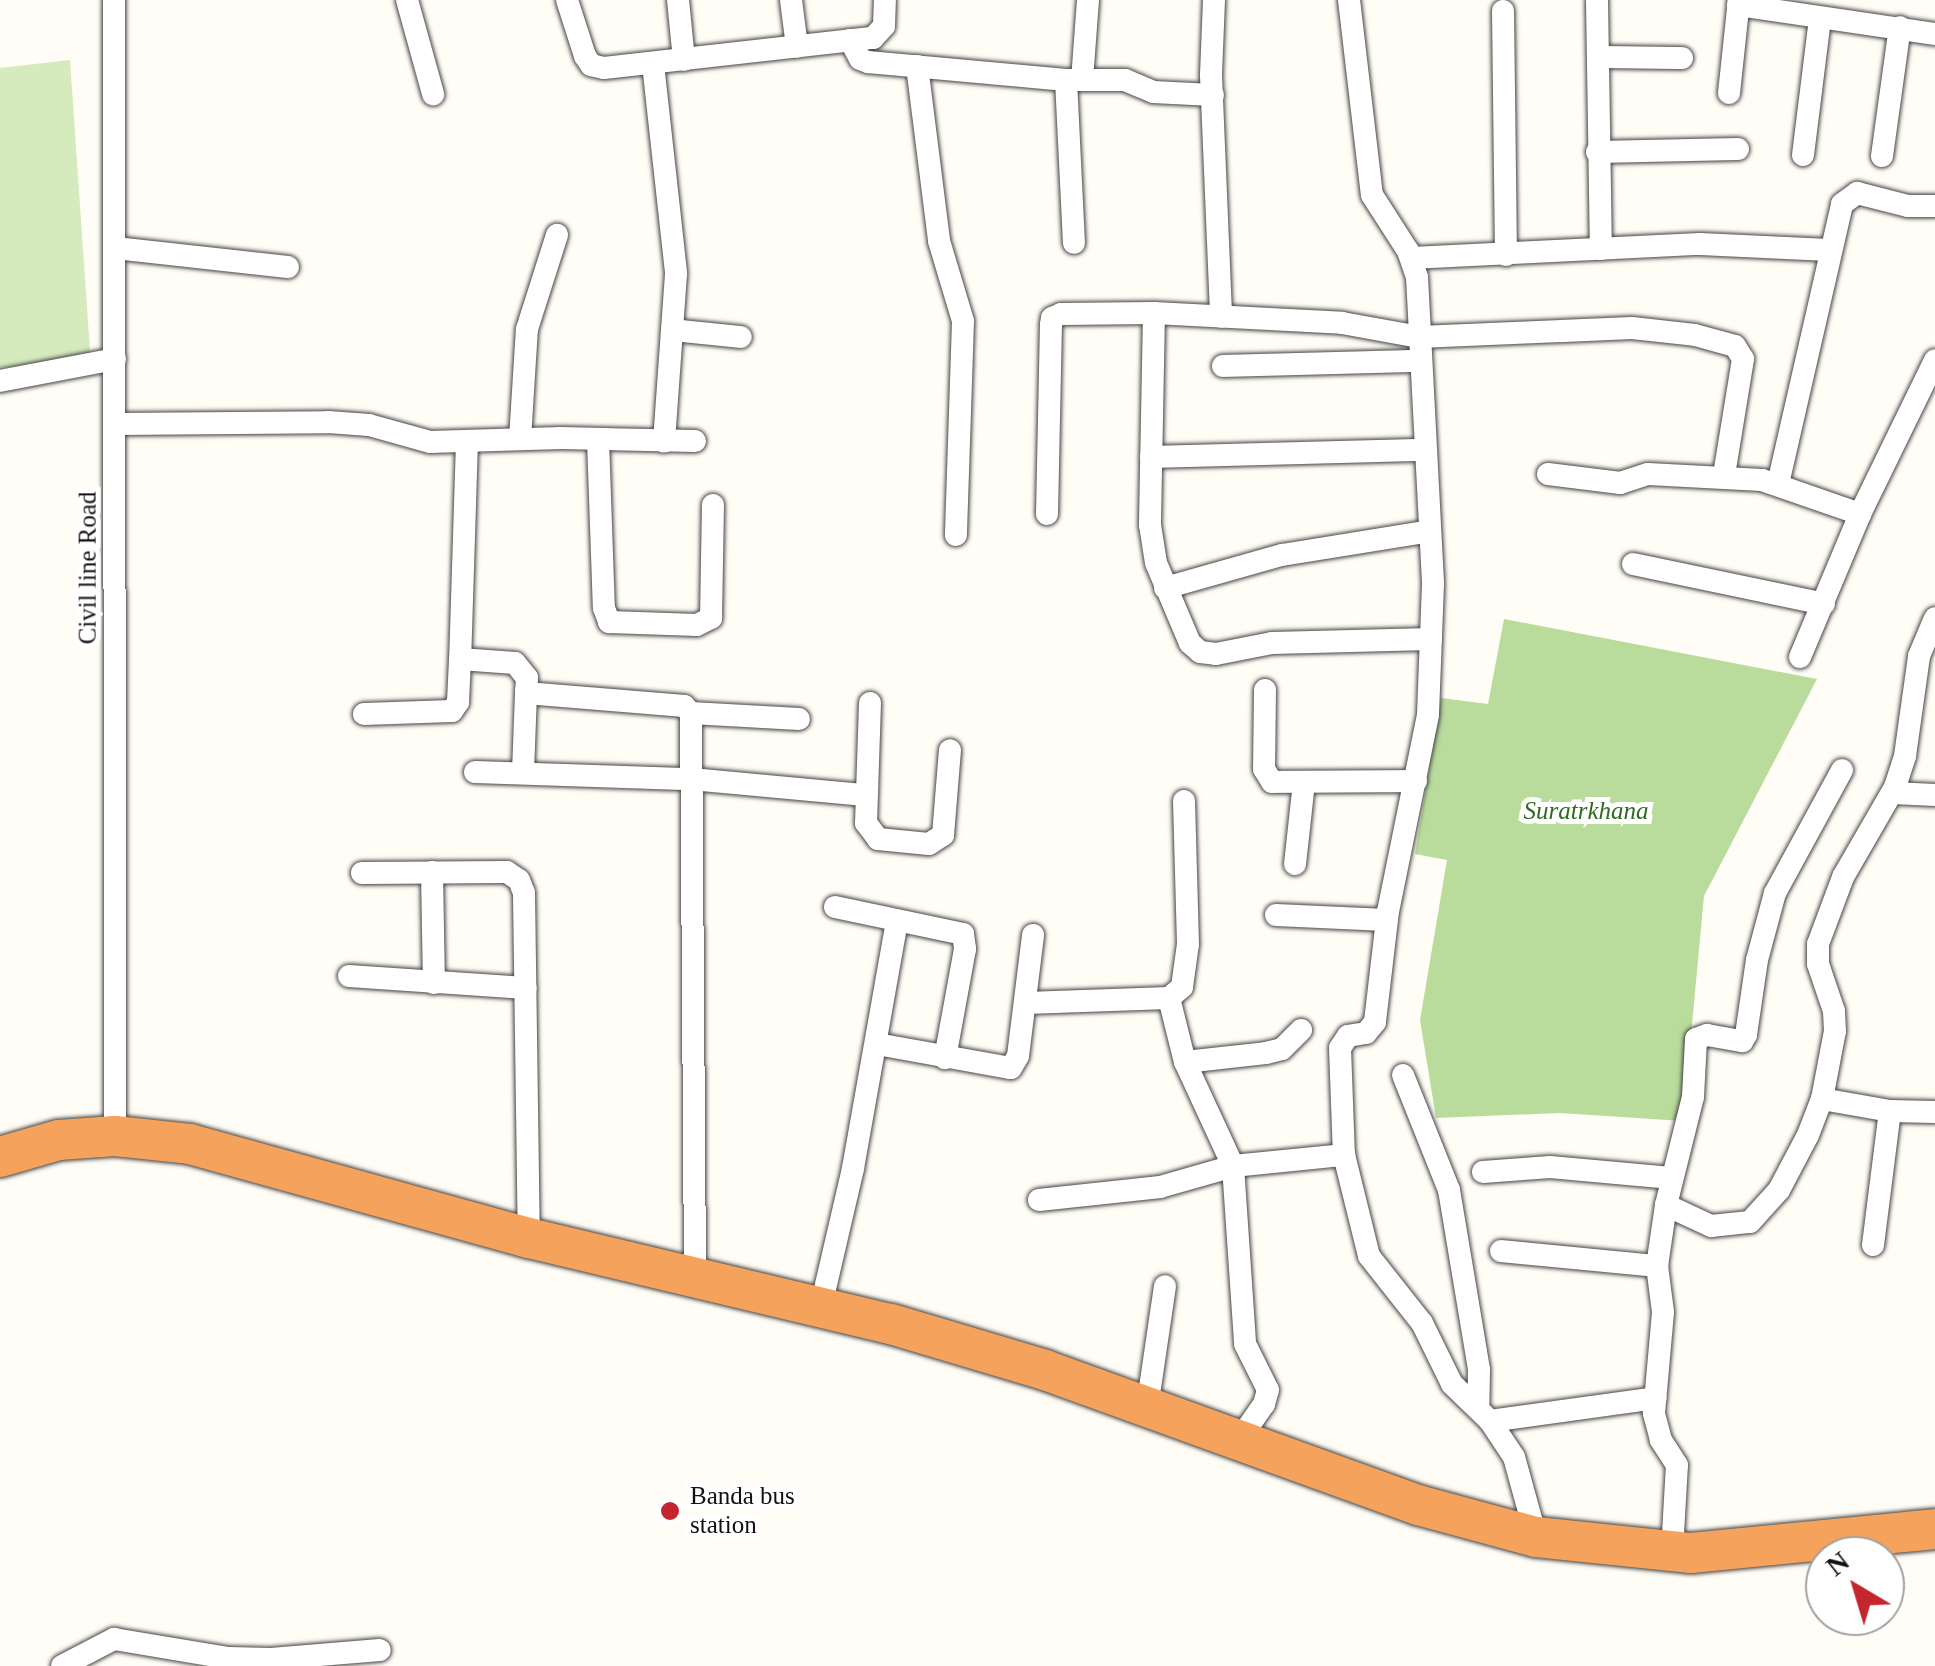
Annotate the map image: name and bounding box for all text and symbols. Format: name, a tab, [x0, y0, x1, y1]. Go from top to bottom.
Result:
street label: Civil line Road	[73, 492, 103, 644]
park label: Suratrkhana	[1524, 796, 1648, 826]
place label: Banda bus station	[690, 1482, 795, 1541]
marker: Banda bus station	[659, 1500, 681, 1522]
north arrow	[1805, 1536, 1905, 1636]
text: N	[1820, 1545, 1855, 1582]

